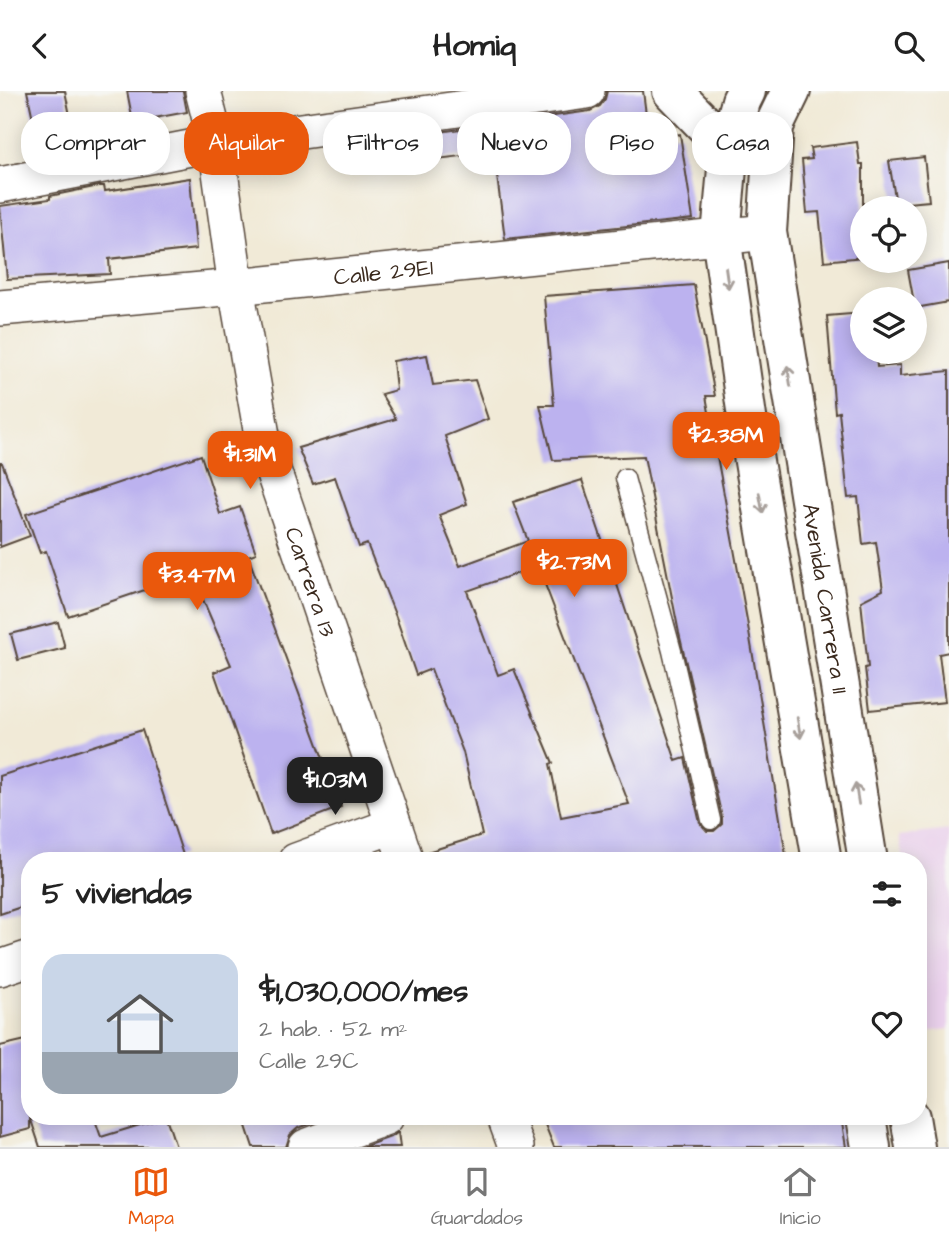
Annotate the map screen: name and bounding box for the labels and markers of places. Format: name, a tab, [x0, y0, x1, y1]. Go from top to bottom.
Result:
pin: $2.38M	[669, 413, 783, 472]
pin: $1.31M	[193, 431, 307, 491]
pin: $2.73M	[517, 539, 631, 599]
pin: $3.47M	[140, 553, 254, 612]
pin: $1.03M	[278, 757, 392, 817]

